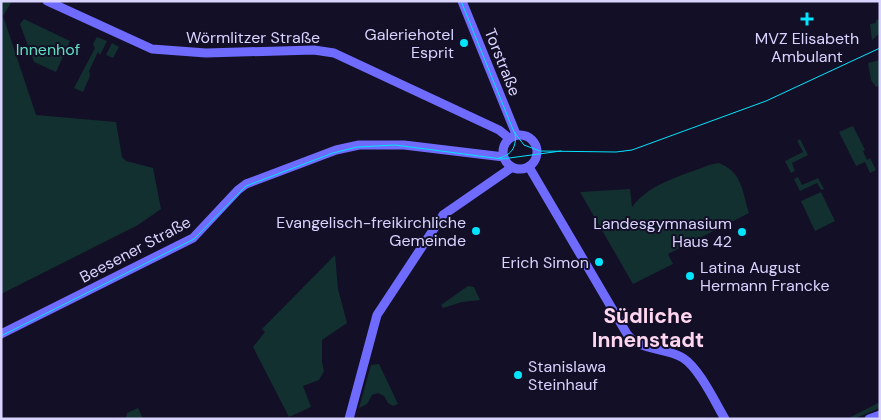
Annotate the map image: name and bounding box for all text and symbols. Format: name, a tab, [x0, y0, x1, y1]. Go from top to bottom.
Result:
marker: MVZ Elisabeth Ambulant	[800, 12, 814, 26]
place label: Galeriehotel Esprit	[365, 24, 454, 63]
street label: Torstraße	[480, 25, 526, 99]
street label: Wörmlitzer Straße	[186, 27, 320, 48]
place label: MVZ Elisabeth Ambulant	[755, 28, 859, 67]
marker: Galeriehotel Esprit	[458, 37, 470, 49]
park label: Innenhof	[16, 39, 80, 60]
street label: Beesener Straße	[76, 211, 194, 288]
place label: Evangelisch-freikirchliche Gemeinde	[276, 212, 466, 251]
place label: Landesgymnasium Haus 42	[593, 213, 732, 252]
marker: Evangelisch-freikirchliche Gemeinde	[470, 225, 482, 237]
marker: Landesgymnasium Haus 42	[736, 226, 748, 238]
place label: Erich Simon	[502, 252, 589, 273]
marker: Erich Simon	[593, 256, 605, 268]
place label: Latina August Hermann Francke	[700, 257, 830, 296]
marker: Latina August Hermann Francke	[684, 270, 696, 282]
district label: Südliche Innenstadt	[592, 302, 704, 354]
place label: Stanislawa Steinhauf	[528, 356, 606, 395]
marker: Stanislawa Steinhauf	[512, 369, 524, 381]

